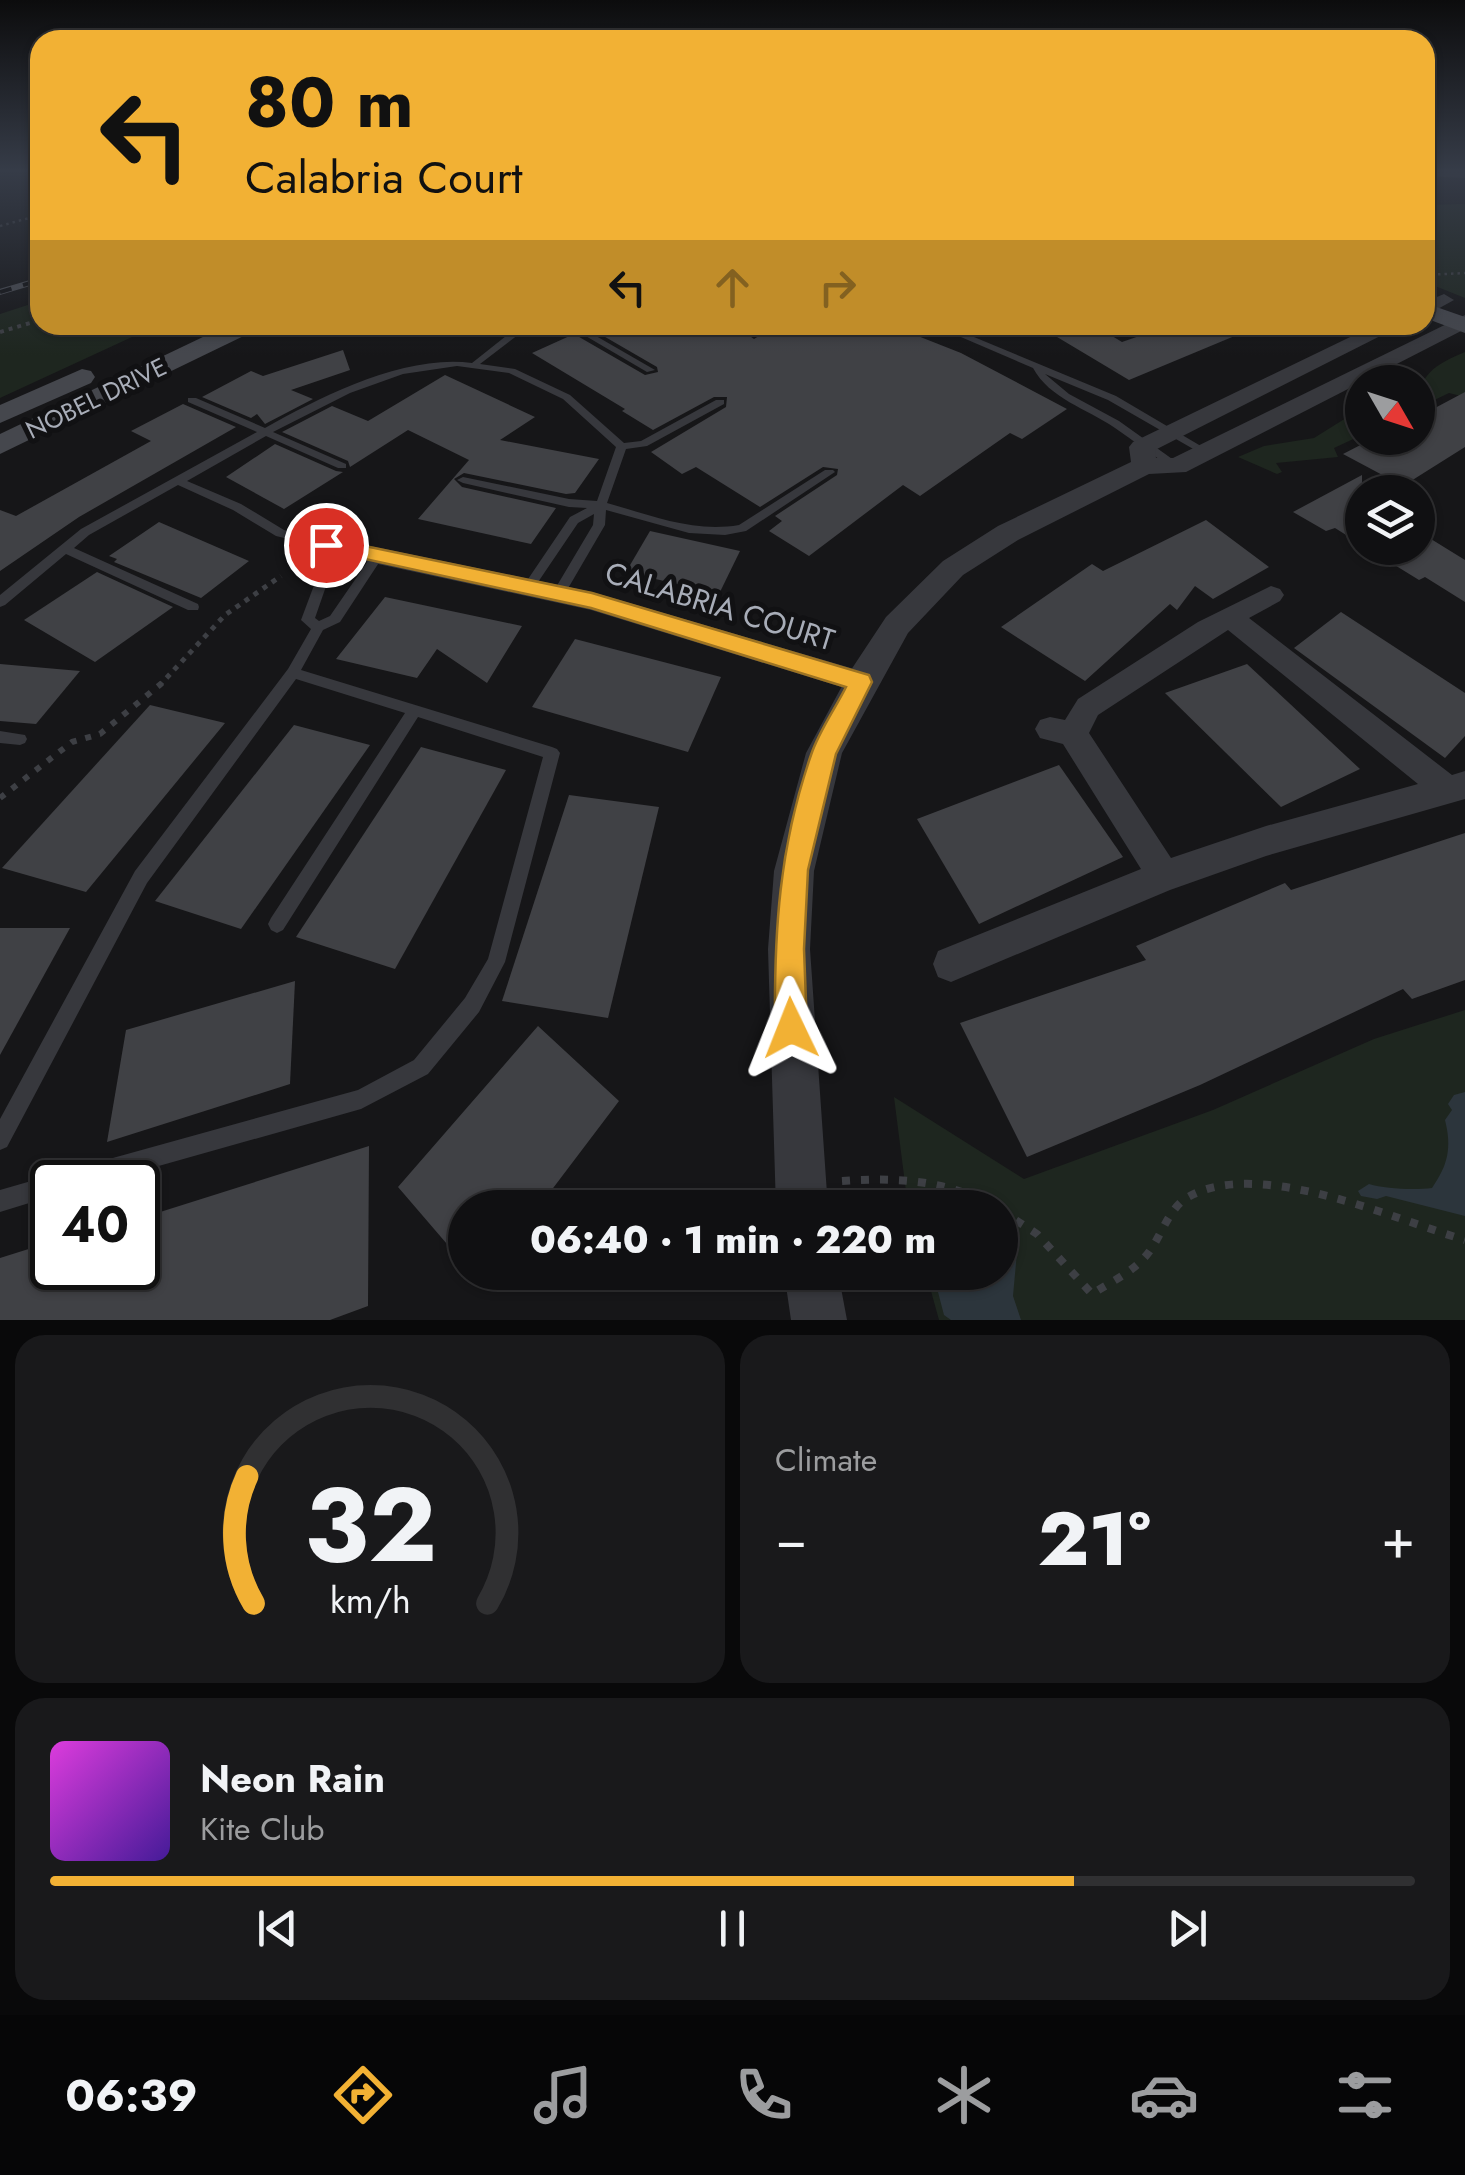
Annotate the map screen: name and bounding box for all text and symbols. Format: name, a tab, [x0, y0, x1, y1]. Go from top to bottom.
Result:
text: 80 m	[245, 52, 414, 153]
icon: left	[80, 70, 210, 200]
text: Calabria Court	[245, 145, 523, 210]
icon: left	[600, 260, 655, 315]
icon: ahead	[705, 260, 760, 315]
icon: right	[810, 260, 865, 315]
street label: NOBEL DRIVE	[19, 348, 173, 448]
north arrow	[1345, 365, 1435, 455]
map controls	[1345, 365, 1435, 565]
button: layers	[1345, 475, 1435, 565]
pin	[284, 503, 369, 588]
icon: arrive	[299, 518, 354, 573]
street label: CALABRIA COURT	[600, 551, 840, 661]
position arrow	[739, 976, 843, 1080]
speed limit sign: 40	[30, 1160, 160, 1290]
text: 06:40 · 1 min · 220 m	[530, 1212, 936, 1267]
text: Climate	[775, 1437, 877, 1483]
text: 32	[304, 1450, 436, 1600]
text: 21°	[1038, 1485, 1151, 1593]
text: −	[775, 1499, 807, 1579]
text: +	[1381, 1499, 1415, 1579]
text: km/h	[330, 1575, 410, 1626]
text: Neon Rain	[200, 1751, 385, 1806]
text: Kite Club	[200, 1806, 324, 1852]
icon: previous	[250, 1901, 305, 1956]
icon: pause	[705, 1901, 760, 1956]
icon: next	[1160, 1901, 1215, 1956]
icon: directions	[328, 2060, 398, 2130]
icon: music	[528, 2060, 598, 2130]
icon: phone	[729, 2060, 799, 2130]
icon: climate	[929, 2060, 999, 2130]
icon: car	[1129, 2060, 1199, 2130]
icon: filters	[1330, 2060, 1400, 2130]
text: 06:39	[65, 2063, 198, 2128]

